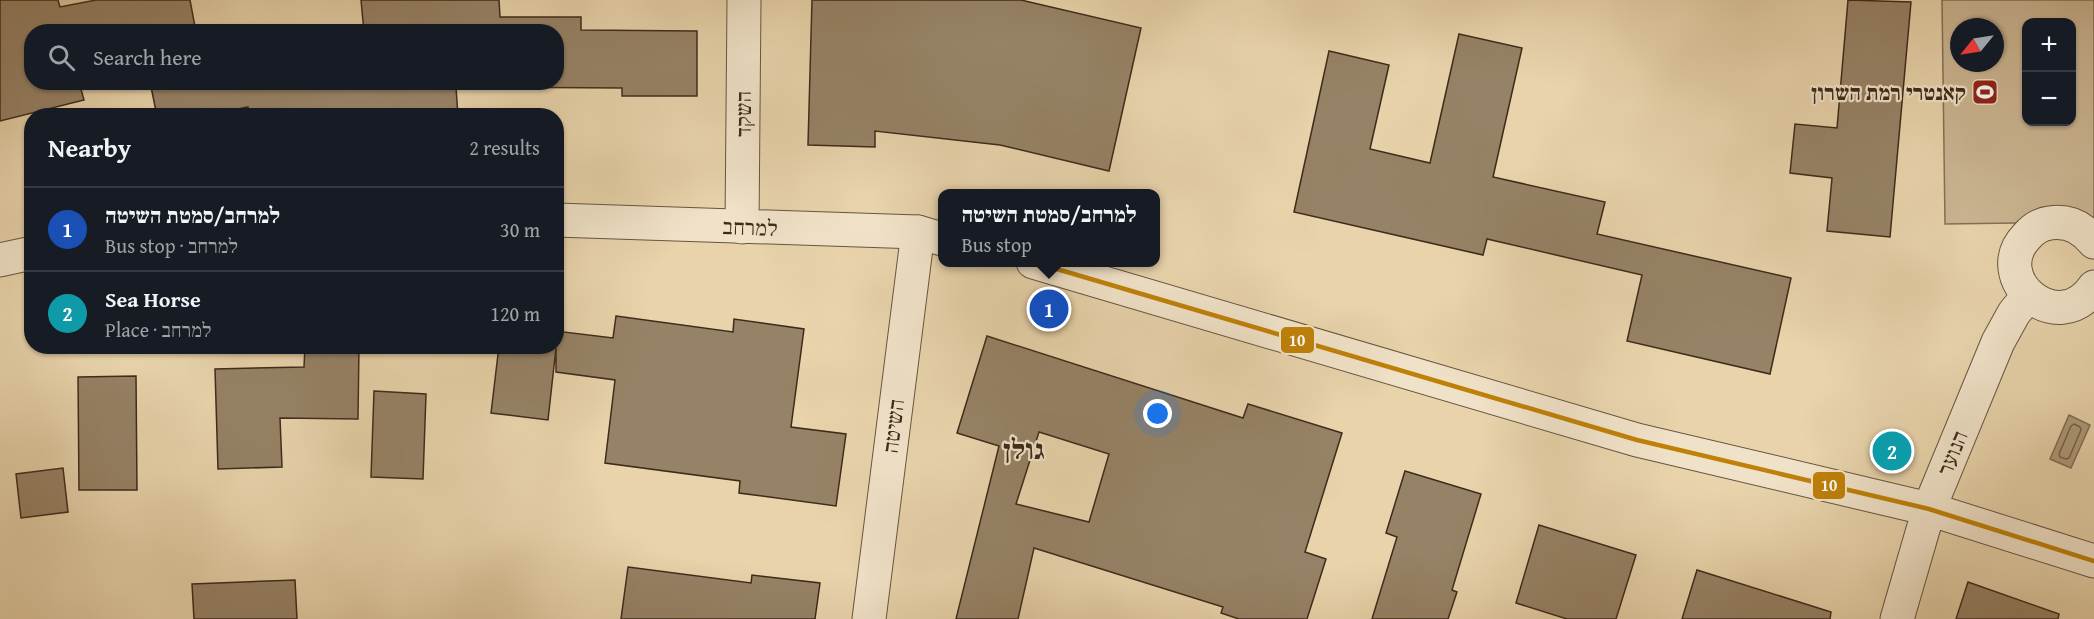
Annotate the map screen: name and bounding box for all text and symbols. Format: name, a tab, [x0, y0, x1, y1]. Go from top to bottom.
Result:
north arrow	[1950, 18, 2004, 72]
map controls	[2022, 18, 2076, 126]
button: +	[2022, 18, 2076, 72]
search box	[24, 24, 564, 90]
icon: search	[45, 41, 78, 74]
text: Search here	[93, 41, 202, 73]
button: −	[2022, 72, 2076, 126]
place label: קאנטרי רמת השרון	[1811, 76, 1966, 108]
sports icon: קאנטרי רמת השרון	[1970, 77, 2000, 107]
street label: השקד	[727, 91, 759, 137]
text: Nearby	[48, 128, 131, 167]
text: 2 results	[469, 133, 540, 162]
popup	[938, 189, 1160, 267]
text: למרחב/סמטת השיטה	[961, 198, 1137, 230]
text: למרחב/סמטת השיטה	[105, 199, 280, 231]
street label: למרחב	[722, 210, 778, 244]
text: 1	[62, 215, 73, 244]
text: 30 m	[500, 215, 540, 244]
text: Bus stop	[961, 230, 1032, 259]
text: Bus stop · למרחב	[105, 231, 238, 260]
text: Sea Horse	[105, 283, 201, 315]
pin: 1	[1030, 286, 1068, 332]
text: 2	[62, 299, 73, 328]
text: 120 m	[490, 299, 540, 328]
text: Place · למרחב	[105, 315, 212, 344]
line badge: 10	[1280, 326, 1315, 354]
text: 10	[1289, 328, 1305, 352]
street label: השיטה	[874, 397, 912, 455]
your location	[1143, 399, 1172, 428]
street label: הנוער	[1929, 426, 1975, 480]
district label: גולן	[1003, 428, 1045, 469]
pin: 2	[1872, 428, 1912, 474]
line badge: 10	[1812, 471, 1846, 500]
text: 10	[1821, 473, 1837, 497]

